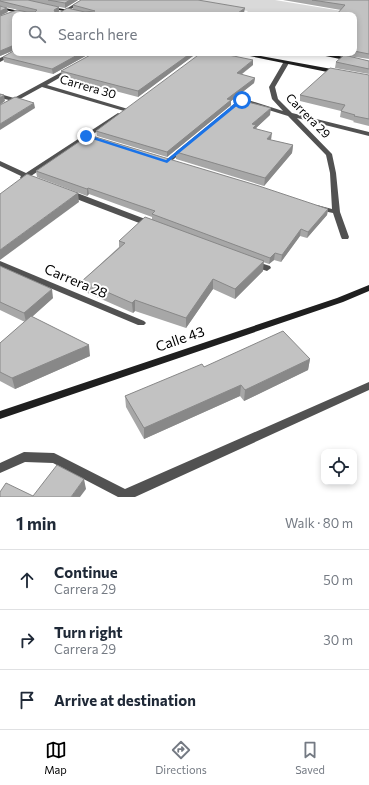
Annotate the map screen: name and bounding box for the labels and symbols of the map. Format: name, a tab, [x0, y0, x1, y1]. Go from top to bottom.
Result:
street label: Carrera 30	[58, 71, 118, 101]
street label: Carrera 29	[283, 90, 334, 141]
route start	[233, 91, 251, 109]
route end	[77, 127, 95, 145]
street label: Carrera 28	[42, 260, 110, 301]
street label: Calle 43	[153, 322, 206, 355]

